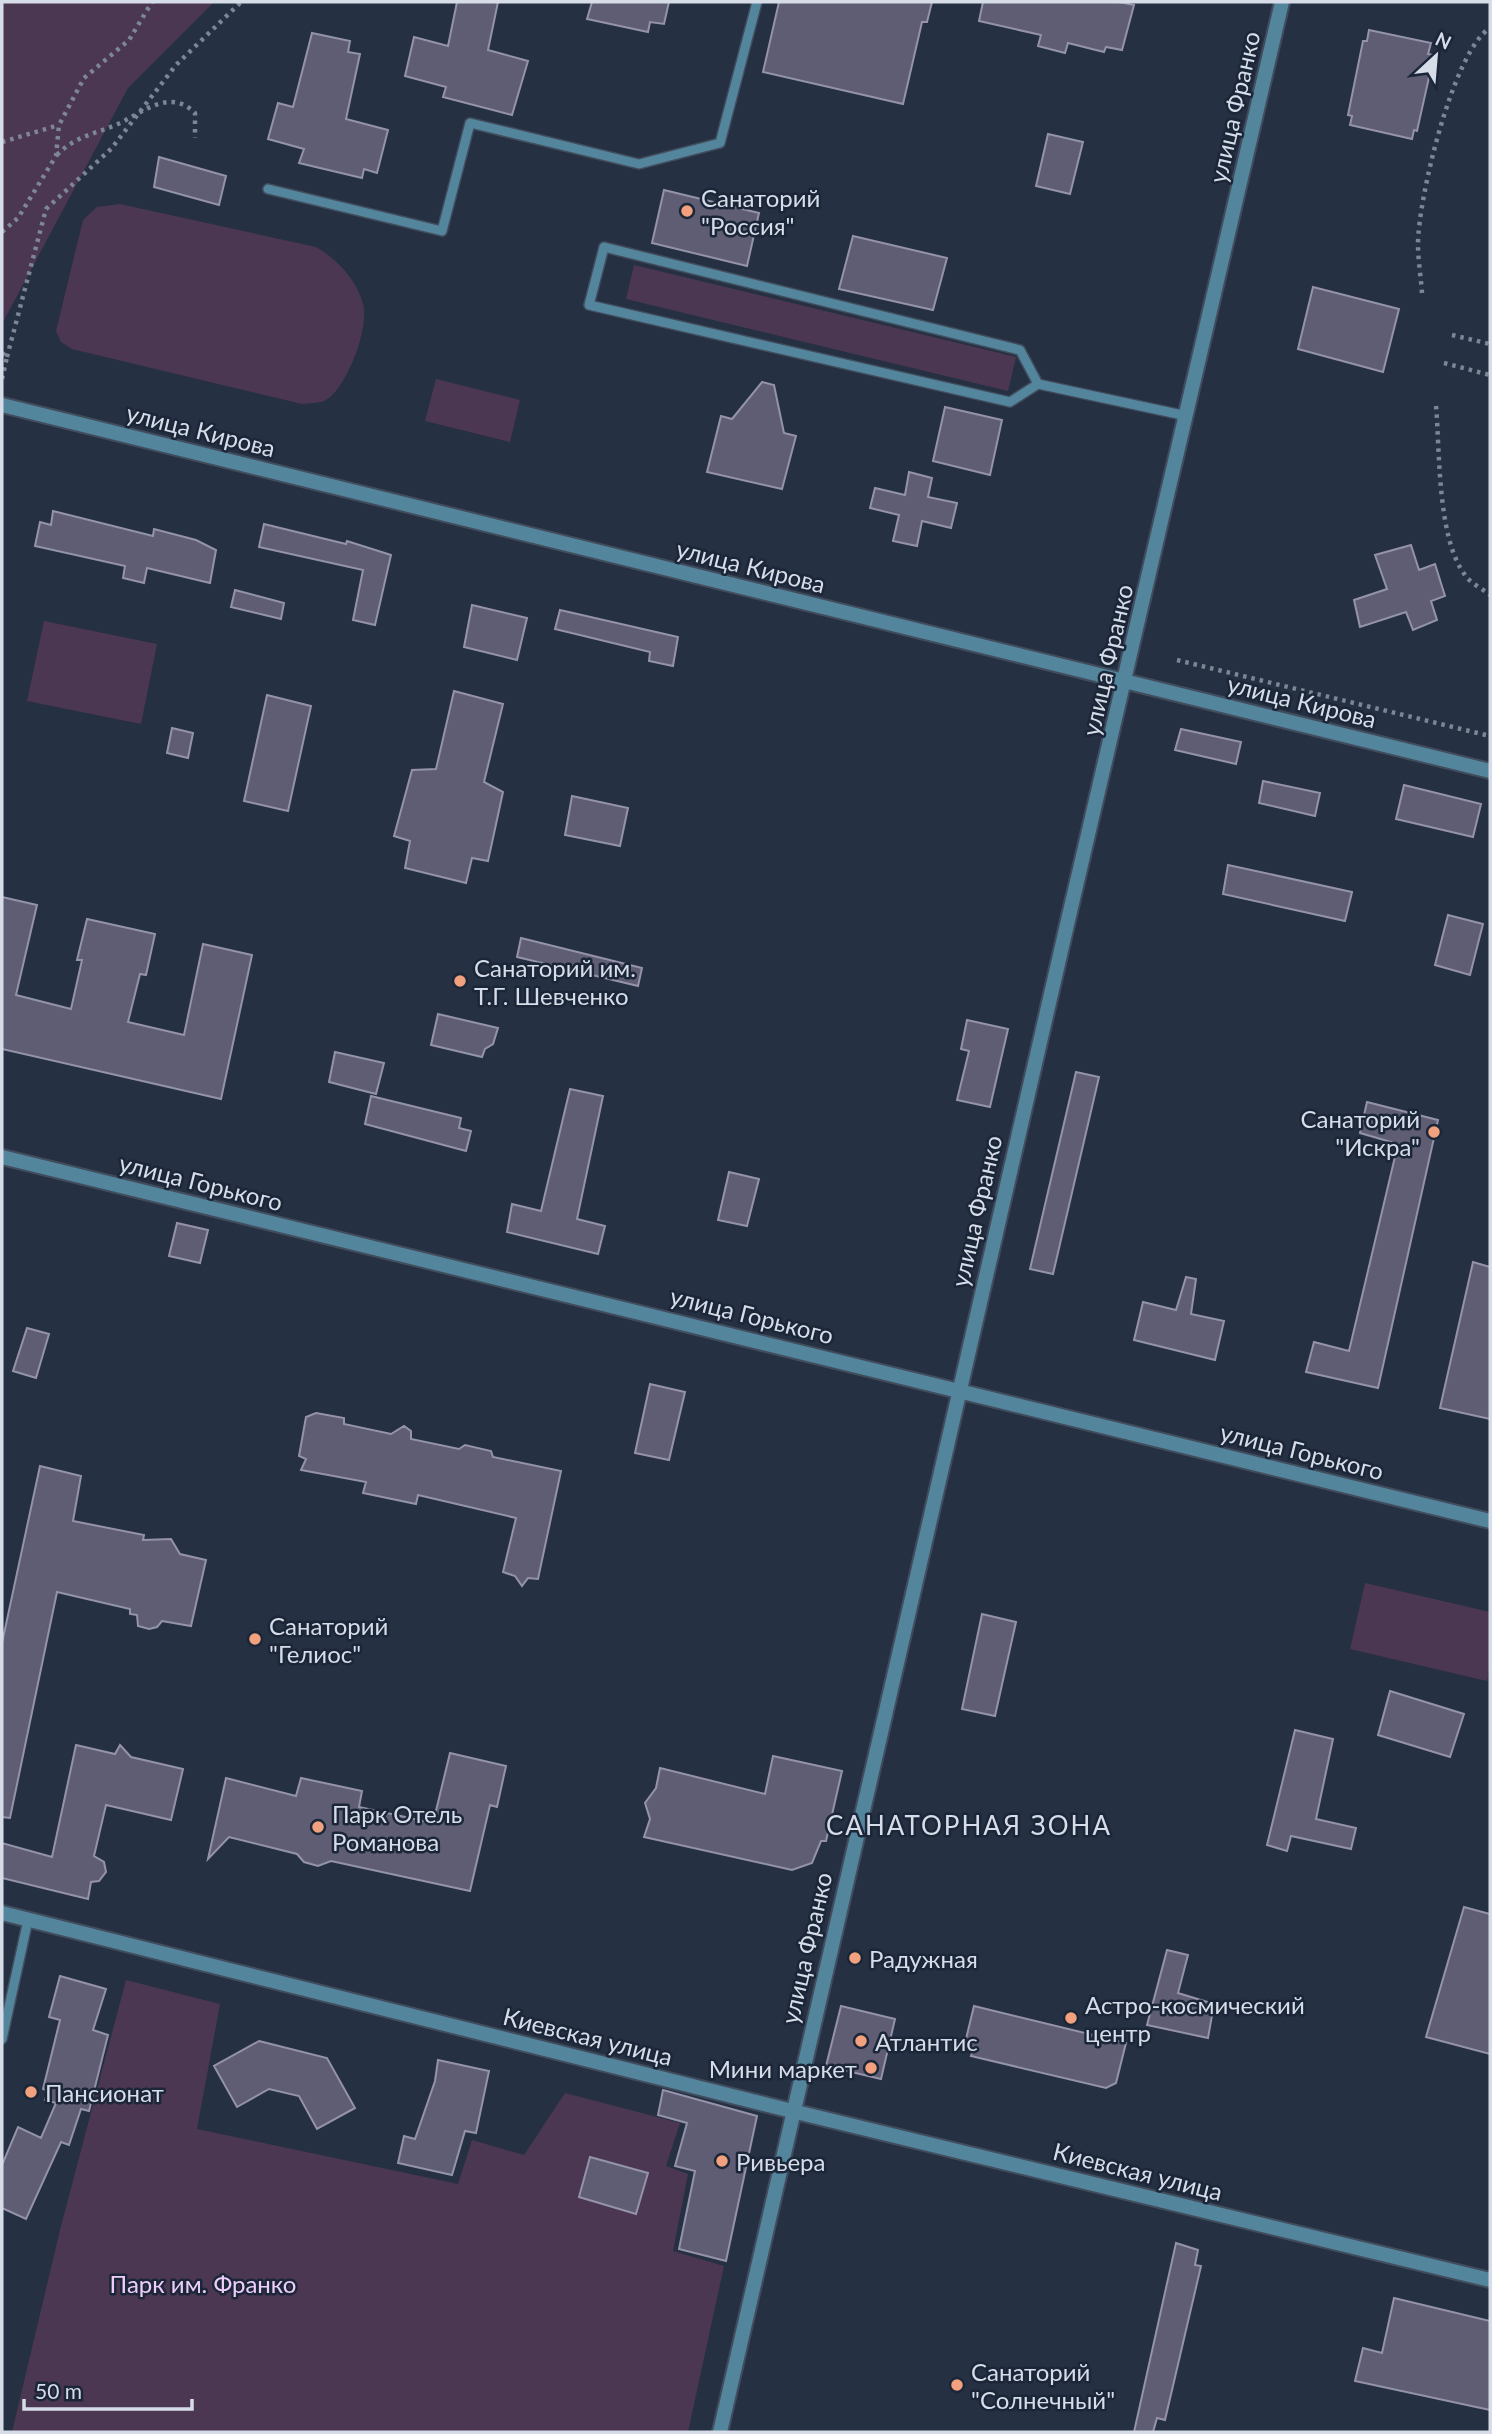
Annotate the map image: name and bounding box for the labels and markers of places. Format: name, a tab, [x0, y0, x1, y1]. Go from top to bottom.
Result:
place label: Санаторий "Россия"	[701, 183, 820, 240]
marker: Санаторий "Россия"	[679, 203, 695, 219]
place label: Санаторий им. Т.Г. Шевченко	[474, 953, 636, 1010]
marker: Санаторий им. Т.Г. Шевченко	[452, 973, 468, 989]
place label: Санаторий "Искра"	[1301, 1104, 1420, 1161]
marker: Санаторий "Искра"	[1426, 1124, 1442, 1140]
place label: Санаторий "Гелиос"	[269, 1611, 388, 1668]
marker: Санаторий "Гелиос"	[247, 1631, 263, 1647]
place label: Парк Отель Романова	[332, 1799, 462, 1856]
marker: Парк Отель Романова	[310, 1819, 326, 1835]
place label: Радужная	[869, 1944, 978, 1973]
marker: Радужная	[847, 1950, 863, 1966]
place label: Астро-космический центр	[1085, 1990, 1305, 2047]
marker: Астро-космический центр	[1063, 2010, 1079, 2026]
place label: Атлантис	[875, 2027, 978, 2056]
marker: Атлантис	[853, 2033, 869, 2049]
place label: Мини маркет	[709, 2054, 857, 2083]
marker: Мини маркет	[863, 2060, 879, 2076]
place label: Пансионат	[45, 2078, 164, 2107]
marker: Пансионат	[23, 2084, 39, 2100]
place label: Ривьера	[736, 2147, 825, 2176]
marker: Ривьера	[714, 2153, 730, 2169]
place label: Санаторий "Солнечный"	[971, 2357, 1115, 2414]
marker: Санаторий "Солнечный"	[949, 2377, 965, 2393]

